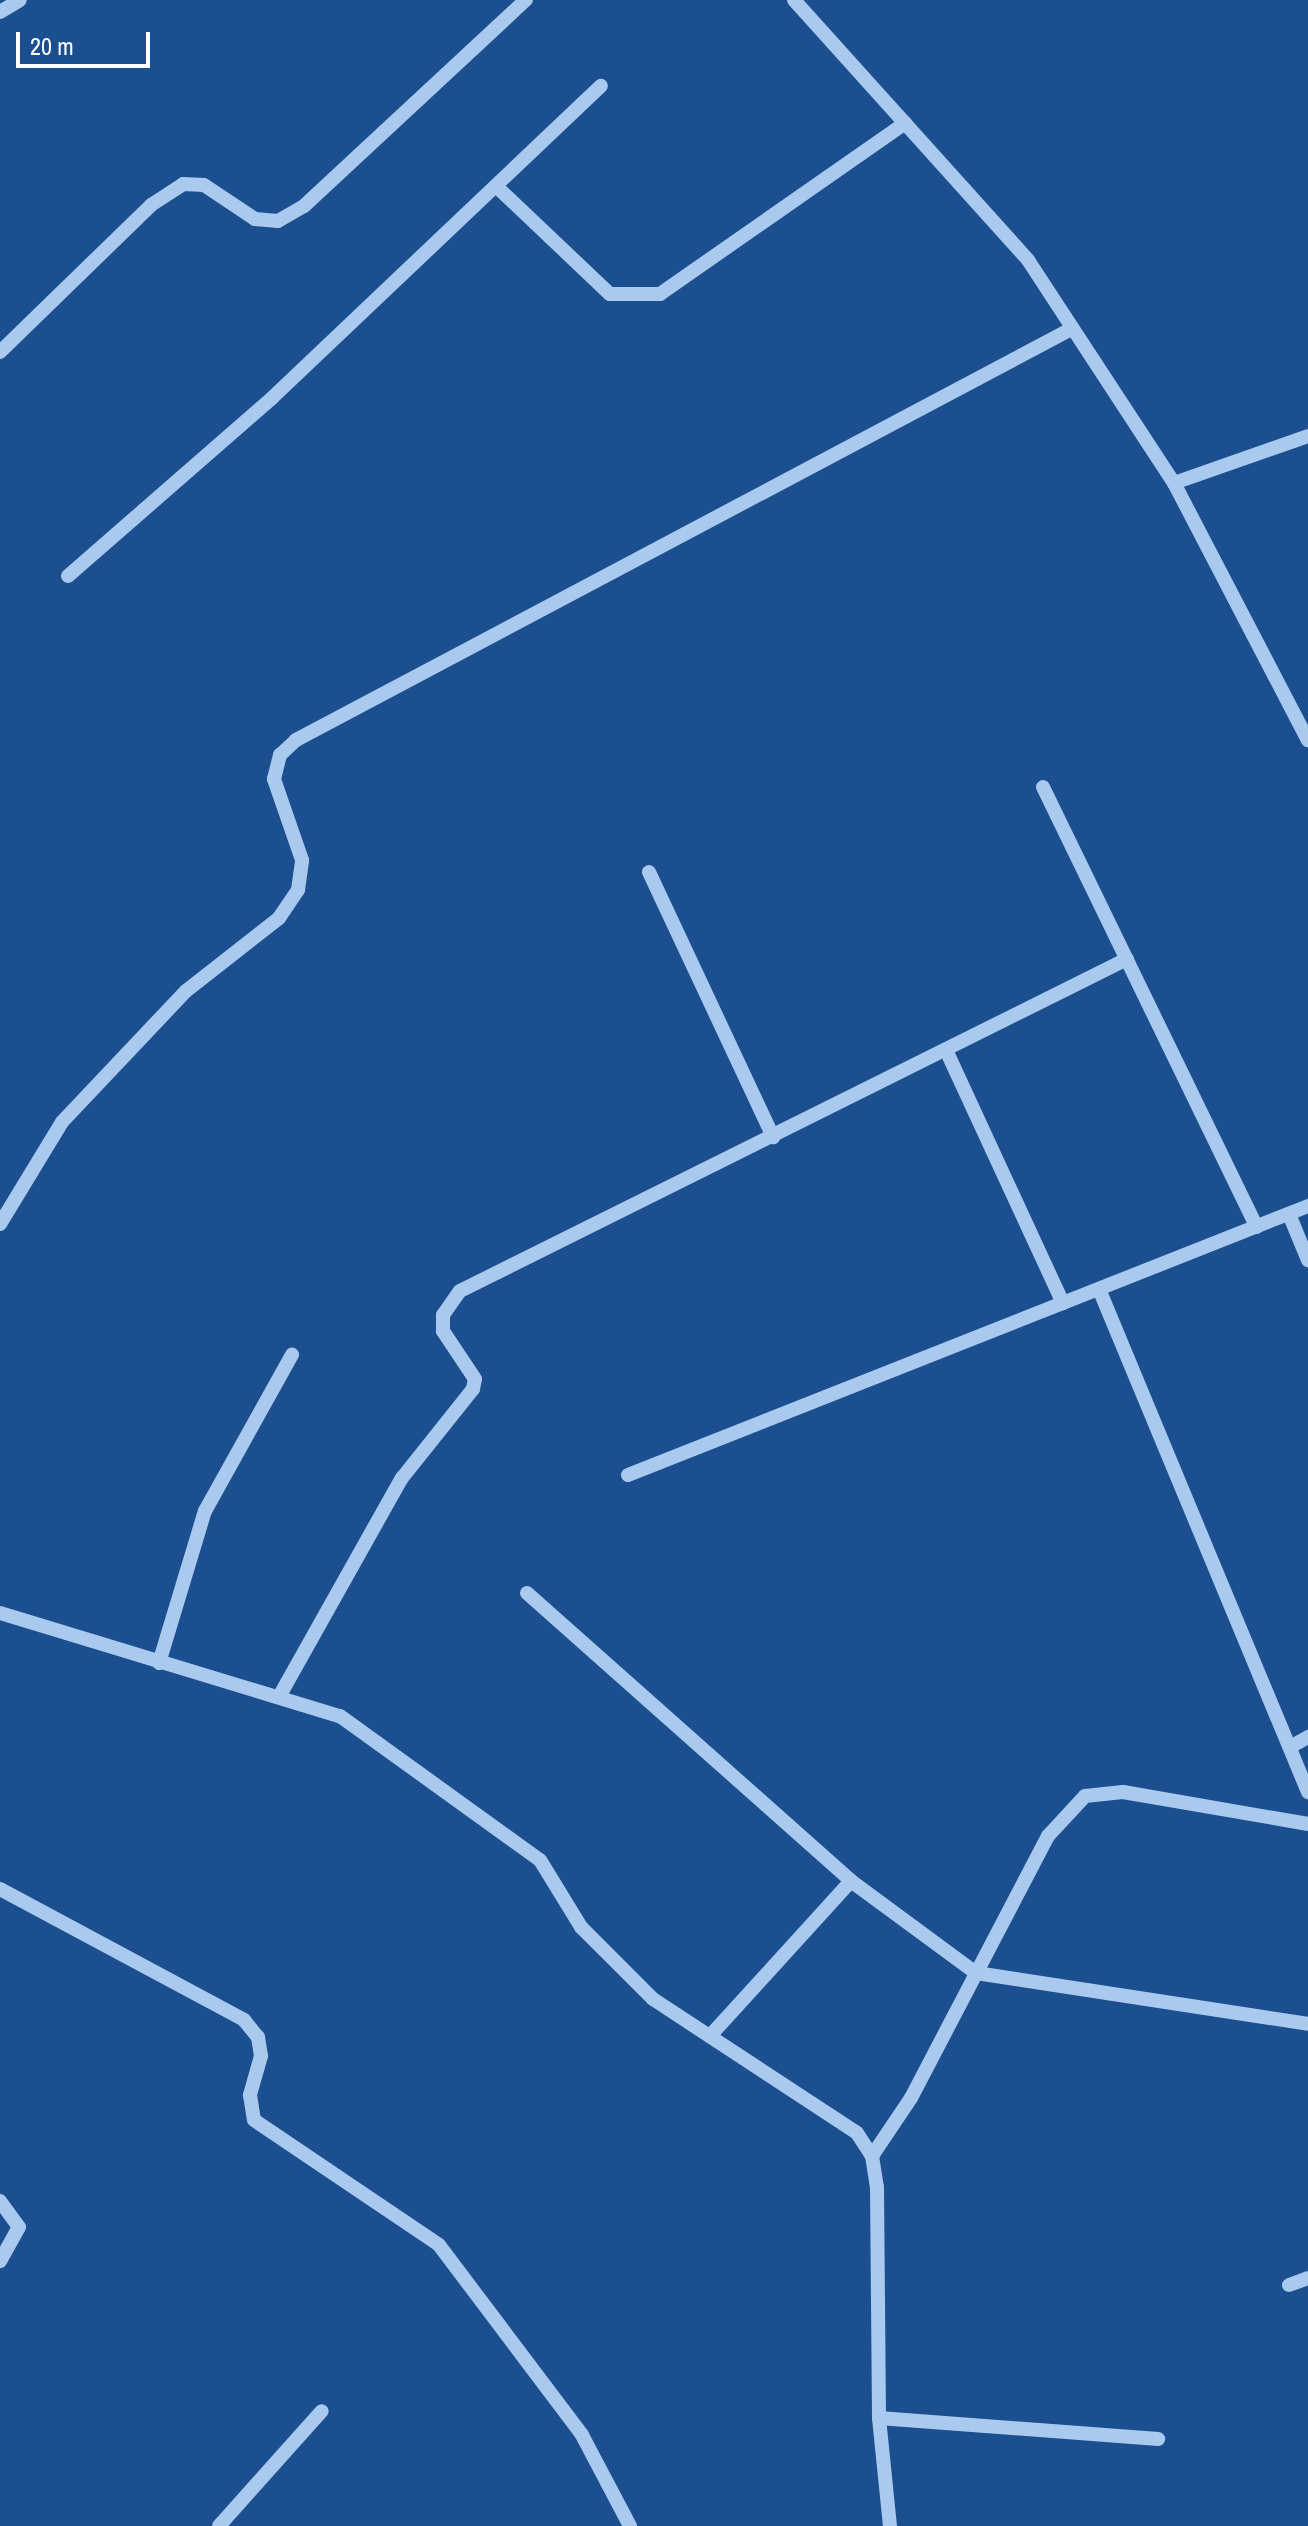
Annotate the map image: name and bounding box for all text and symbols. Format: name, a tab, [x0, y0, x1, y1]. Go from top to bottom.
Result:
scale bar	[20, 16, 154, 66]
text: 20 m	[30, 30, 74, 62]

